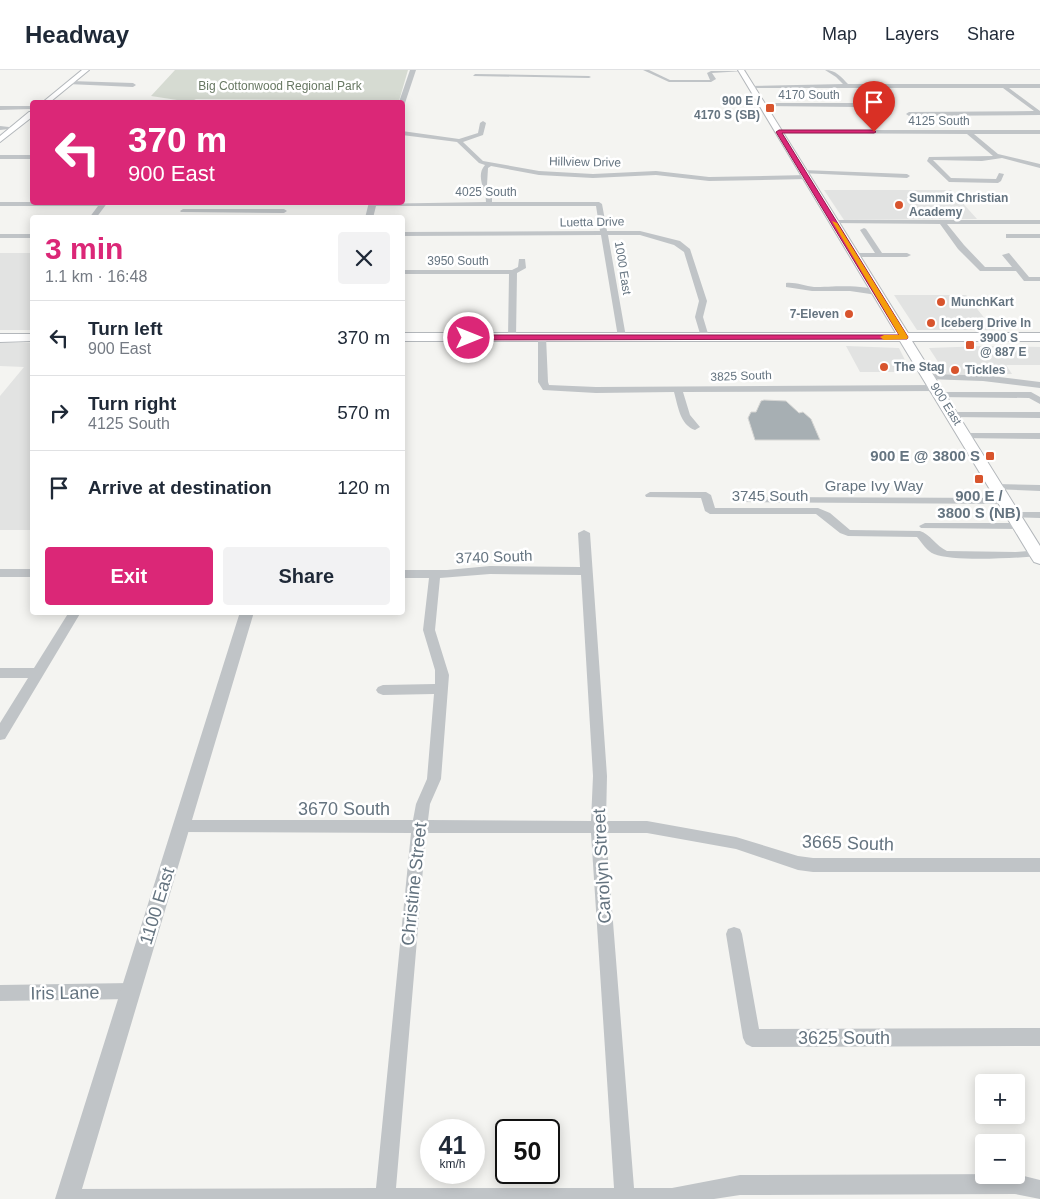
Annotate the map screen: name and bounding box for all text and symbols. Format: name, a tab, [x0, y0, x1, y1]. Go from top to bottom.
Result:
text: Headway	[25, 21, 129, 48]
text: Map	[822, 24, 857, 44]
text: Layers	[885, 24, 939, 44]
text: Share	[967, 24, 1015, 44]
park label: Big Cottonwood Regional Park	[198, 79, 363, 93]
pin	[853, 81, 895, 132]
street label: 4170 South	[778, 88, 840, 102]
icon: arrive	[860, 88, 888, 116]
place label: 900 E / 4170 S (SB)	[694, 94, 761, 122]
marker: 900 E / 4170 S (SB)	[764, 102, 776, 114]
street label: 4125 South	[908, 114, 970, 128]
icon: left	[45, 120, 110, 185]
text: 370 m	[128, 120, 227, 159]
street label: Hillview Drive	[549, 154, 621, 170]
text: 900 East	[128, 161, 215, 186]
street label: 4025 South	[455, 185, 517, 199]
place label: Summit Christian Academy	[909, 191, 1008, 219]
marker: Summit Christian Academy	[893, 199, 905, 211]
street label: Luetta Drive	[560, 214, 625, 230]
text: 3 min	[45, 232, 123, 265]
button: close	[338, 232, 390, 284]
street label: 1000 East	[612, 240, 634, 296]
street label: 3950 South	[427, 254, 489, 268]
text: 1.1 km · 16:48	[45, 268, 147, 285]
place label: MunchKart	[951, 295, 1014, 309]
marker: MunchKart	[935, 296, 947, 308]
place label: 7-Eleven	[790, 307, 839, 321]
marker: 7-Eleven	[843, 308, 855, 320]
position arrow	[442, 311, 494, 363]
place label: Iceberg Drive In	[941, 316, 1031, 330]
marker: Iceberg Drive In	[925, 317, 937, 329]
text: Turn left	[88, 318, 163, 339]
icon: left	[45, 324, 73, 352]
text: 370 m	[337, 327, 390, 348]
place label: 3900 S @ 887 E	[980, 331, 1026, 359]
marker: 3900 S @ 887 E	[964, 339, 976, 351]
text: 900 East	[88, 340, 151, 357]
place label: The Stag	[894, 360, 945, 374]
marker: The Stag	[878, 361, 890, 373]
place label: Tickles	[965, 363, 1006, 377]
marker: Tickles	[949, 364, 961, 376]
street label: 3825 South	[710, 368, 772, 384]
street label: 900 East	[928, 380, 965, 428]
text: Turn right	[88, 393, 176, 414]
icon: right	[45, 399, 73, 427]
text: 570 m	[337, 402, 390, 423]
text: 4125 South	[88, 415, 170, 432]
place label: 900 E @ 3800 S	[870, 447, 980, 464]
marker: 900 E @ 3800 S	[984, 450, 996, 462]
marker: 900 E / 3800 S (NB)	[973, 473, 985, 485]
icon: arrive	[45, 474, 73, 502]
text: Arrive at destination	[88, 477, 272, 498]
text: 120 m	[337, 477, 390, 498]
street label: Grape Ivy Way	[825, 477, 924, 494]
street label: 3745 South	[732, 487, 808, 504]
place label: 900 E / 3800 S (NB)	[937, 487, 1021, 521]
button: Exit	[45, 547, 213, 605]
button: Share	[223, 547, 390, 605]
street label: 3740 South	[455, 547, 533, 566]
street label: 3670 South	[298, 799, 390, 819]
street label: Carolyn Street	[589, 808, 615, 924]
street label: Christine Street	[398, 821, 430, 947]
street label: 3665 South	[802, 831, 894, 855]
street label: 1100 East	[136, 865, 178, 947]
street label: Iris Lane	[30, 982, 100, 1004]
street label: 3625 South	[798, 1028, 890, 1048]
map controls	[975, 1074, 1025, 1184]
button: +	[975, 1074, 1025, 1124]
speed limit sign: 50	[495, 1119, 560, 1184]
text: 41	[439, 1131, 466, 1159]
button: −	[975, 1134, 1025, 1184]
text: km/h	[439, 1157, 466, 1171]

